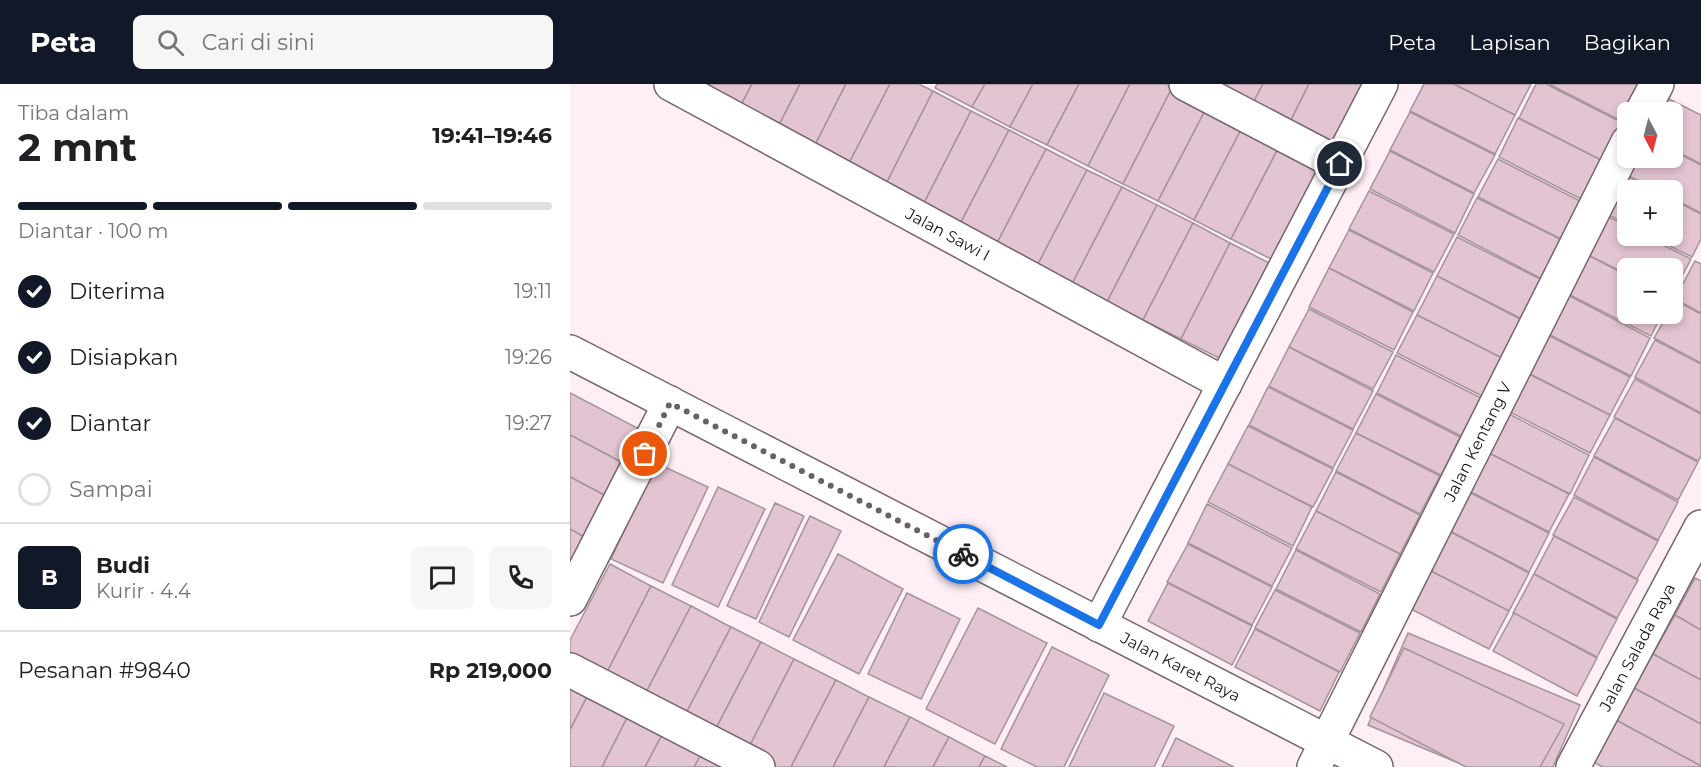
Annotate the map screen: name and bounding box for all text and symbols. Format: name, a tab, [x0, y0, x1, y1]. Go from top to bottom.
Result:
search box	[133, 15, 553, 69]
text: Peta	[30, 25, 97, 59]
icon: search	[154, 26, 187, 59]
text: Cari di sini	[202, 29, 315, 56]
text: Peta	[1388, 30, 1436, 55]
text: Lapisan	[1469, 30, 1551, 55]
text: Bagikan	[1584, 30, 1671, 55]
text: Tiba dalam	[18, 101, 129, 125]
north arrow	[1617, 102, 1683, 168]
map controls	[1617, 102, 1683, 324]
text: 19:41–19:46	[432, 122, 552, 149]
text: 2 mnt	[18, 123, 137, 171]
pin	[1314, 138, 1365, 189]
icon: home	[1323, 147, 1356, 180]
button: +	[1617, 180, 1683, 246]
street label: Jalan Sawi I	[902, 203, 993, 264]
text: Diantar · 100 m	[18, 219, 168, 243]
button: −	[1617, 258, 1683, 324]
icon: check	[18, 275, 51, 308]
text: Diterima	[69, 278, 166, 305]
text: 19:11	[514, 279, 552, 303]
icon: check	[18, 341, 51, 374]
text: Disiapkan	[69, 344, 178, 371]
text: 19:26	[505, 345, 552, 369]
street label: Jalan Kentang V	[1439, 378, 1516, 505]
icon: check	[18, 407, 51, 440]
text: Diantar	[69, 410, 151, 437]
text: 19:27	[505, 411, 552, 435]
pin	[619, 428, 670, 479]
icon: bag	[628, 437, 661, 470]
text: Sampai	[69, 476, 153, 503]
courier	[933, 524, 993, 584]
icon: bike	[947, 538, 980, 571]
button: chat	[411, 546, 474, 609]
button: phone	[489, 546, 552, 609]
text: Budi	[96, 552, 150, 579]
text: B	[41, 564, 58, 591]
text: Kurir · 4.4	[96, 579, 191, 603]
street label: Jalan Salada Raya	[1595, 580, 1679, 715]
street label: Jalan Karet Raya	[1117, 627, 1244, 705]
text: Pesanan #9840	[18, 657, 191, 684]
text: Rp 219,000	[429, 657, 552, 684]

